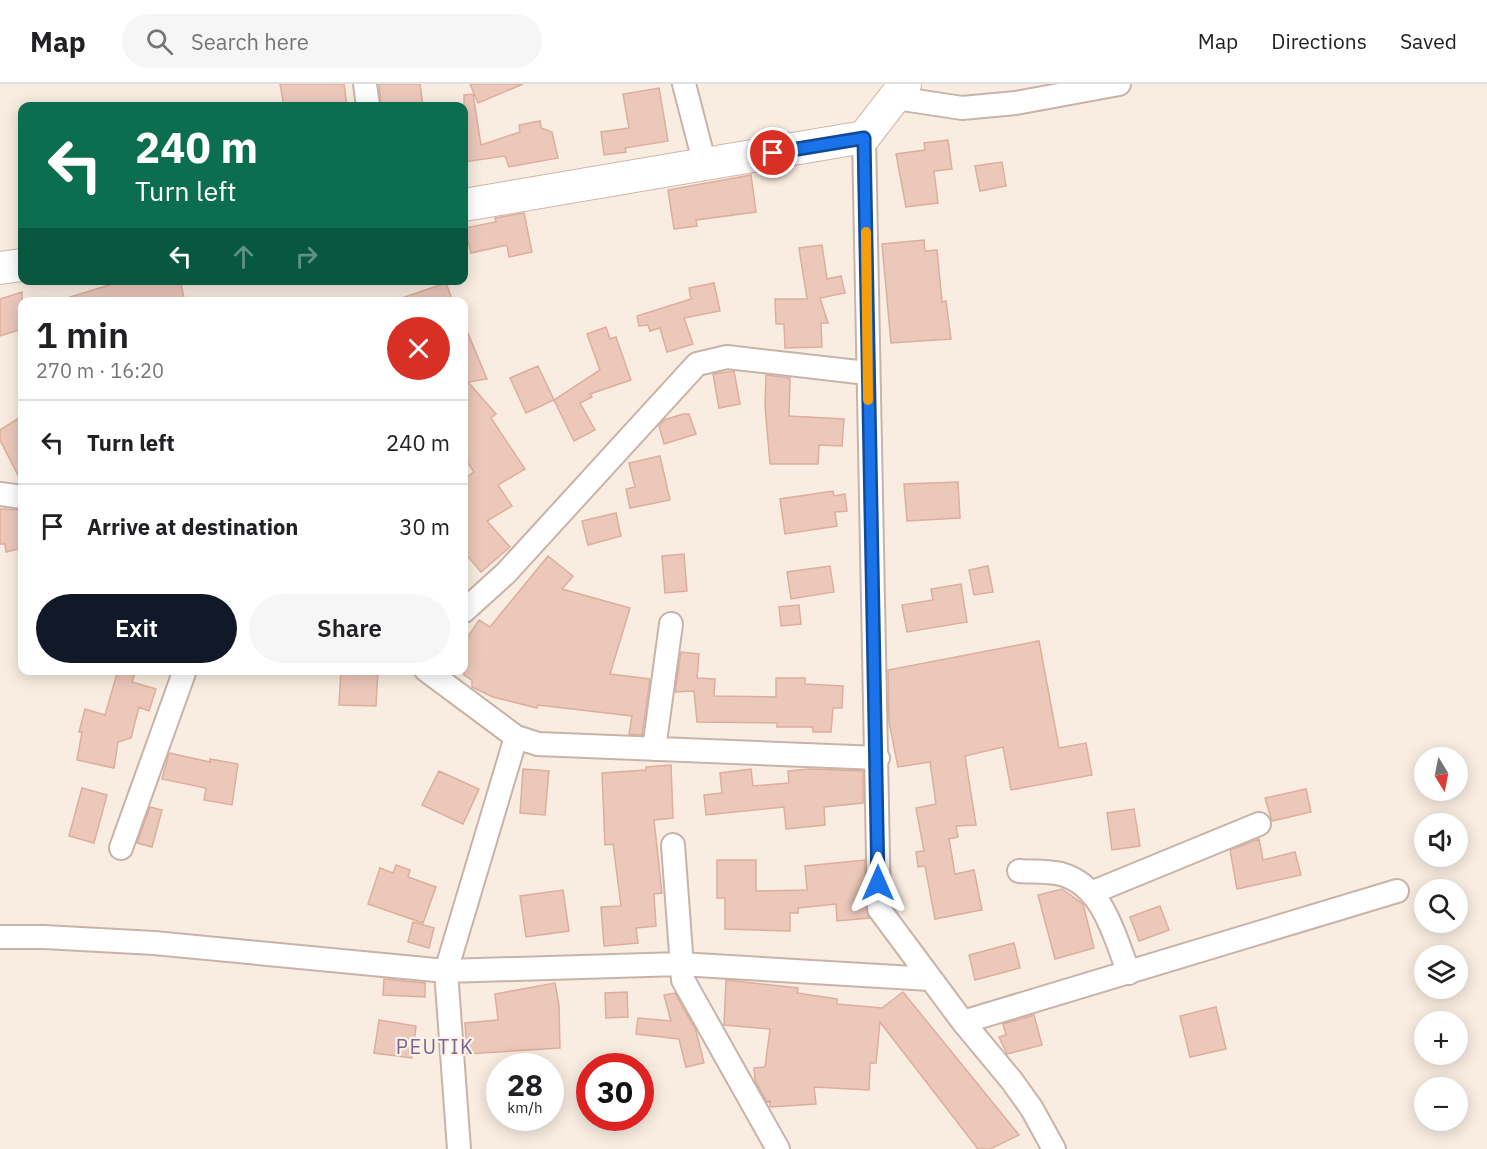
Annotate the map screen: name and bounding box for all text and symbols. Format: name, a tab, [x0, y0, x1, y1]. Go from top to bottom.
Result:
search box	[122, 14, 542, 68]
text: Map	[30, 23, 86, 60]
icon: search	[143, 25, 176, 58]
text: Search here	[191, 27, 309, 56]
text: Map	[1198, 27, 1238, 55]
text: Directions	[1271, 27, 1367, 55]
text: Saved	[1400, 27, 1457, 55]
text: 240 m	[135, 120, 258, 175]
icon: left	[36, 126, 114, 204]
pin	[747, 127, 798, 178]
icon: arrive	[756, 136, 789, 169]
text: Turn left	[135, 173, 236, 208]
icon: left	[164, 240, 197, 273]
icon: ahead	[227, 240, 260, 273]
icon: right	[290, 240, 323, 273]
text: 1 min	[36, 311, 129, 358]
button: close	[387, 317, 450, 380]
text: 270 m · 16:20	[36, 357, 164, 384]
icon: left	[36, 426, 69, 459]
text: Turn left	[87, 428, 175, 457]
text: 240 m	[386, 428, 450, 457]
icon: arrive	[36, 510, 69, 543]
text: Arrive at destination	[87, 512, 298, 541]
text: 30 m	[399, 512, 450, 541]
button: Exit	[36, 594, 237, 663]
button: Share	[249, 594, 450, 663]
north arrow	[1414, 747, 1468, 801]
map controls	[1414, 747, 1468, 1131]
button: sound	[1414, 813, 1468, 867]
position arrow	[846, 851, 910, 915]
button: search	[1414, 879, 1468, 933]
button: layers	[1414, 945, 1468, 999]
button: +	[1414, 1011, 1468, 1065]
district label: PEUTIK	[396, 1033, 474, 1060]
speed limit sign: 30	[576, 1053, 654, 1131]
text: 28	[507, 1065, 543, 1104]
button: −	[1414, 1077, 1468, 1131]
text: km/h	[507, 1098, 543, 1117]

